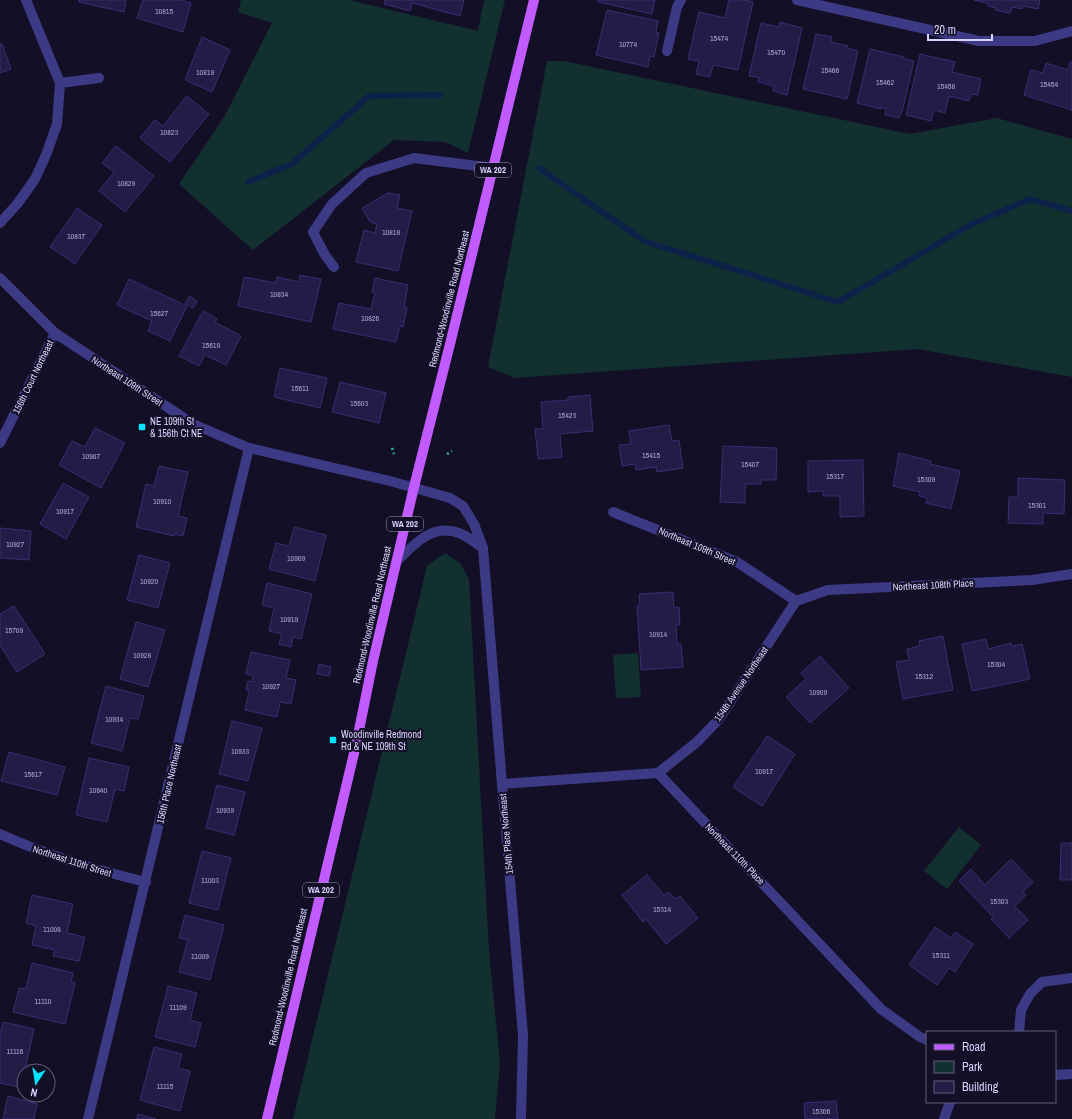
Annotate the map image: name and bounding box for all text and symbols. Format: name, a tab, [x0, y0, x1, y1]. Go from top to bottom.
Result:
house number: 10815	[155, 6, 173, 16]
scale bar	[928, 16, 992, 42]
text: 20 m	[934, 22, 956, 38]
house number: 15474	[710, 33, 728, 43]
house number: 10774	[619, 39, 637, 49]
house number: 15470	[767, 47, 785, 57]
house number: 15466	[821, 65, 839, 75]
house number: 10819	[196, 67, 214, 77]
house number: 15462	[876, 77, 894, 87]
house number: 15454	[1040, 79, 1058, 89]
house number: 15458	[937, 81, 955, 91]
house number: 10823	[160, 127, 178, 137]
road number: WA 202	[475, 163, 511, 177]
house number: 10829	[117, 178, 135, 188]
house number: 10818	[382, 227, 400, 237]
street label: Redmond-Woodinville Road Northeast	[426, 228, 472, 369]
house number: 10837	[67, 231, 85, 241]
house number: 10834	[270, 289, 288, 299]
house number: 15627	[150, 308, 168, 318]
house number: 10826	[361, 313, 379, 323]
street label: 156th Court Northeast	[9, 337, 57, 416]
house number: 15619	[202, 340, 220, 350]
street label: Northeast 109th Street	[89, 353, 166, 409]
house number: 15611	[291, 383, 309, 393]
house number: 15603	[350, 398, 368, 408]
house number: 15423	[558, 410, 576, 420]
place label: NE 109th St & 156th Ct NE	[150, 415, 202, 440]
marker: NE 109th St & 156th Ct NE	[137, 422, 147, 432]
house number: 15415	[642, 450, 660, 460]
house number: 10907	[82, 451, 100, 461]
house number: 15407	[741, 459, 759, 469]
house number: 15317	[826, 471, 844, 481]
house number: 15309	[917, 474, 935, 484]
house number: 10910	[153, 496, 171, 506]
house number: 15301	[1028, 500, 1046, 510]
house number: 10917	[56, 506, 74, 516]
road number: WA 202	[387, 517, 423, 531]
street label: Northeast 109th Street	[656, 524, 738, 568]
house number: 10927	[6, 539, 24, 549]
street label: Redmond-Woodinville Road Northeast	[350, 544, 394, 685]
house number: 10909	[287, 553, 305, 563]
house number: 10920	[140, 576, 158, 586]
street label: Northeast 108th Place	[892, 576, 974, 594]
house number: 10919	[280, 614, 298, 624]
house number: 15709	[5, 625, 23, 635]
house number: 10914	[649, 629, 667, 639]
street label: 154th Avenue Northeast	[711, 643, 771, 724]
house number: 10928	[133, 650, 151, 660]
house number: 15304	[987, 659, 1005, 669]
house number: 15312	[915, 671, 933, 681]
house number: 10927	[262, 681, 280, 691]
house number: 10909	[809, 687, 827, 697]
house number: 10934	[105, 714, 123, 724]
place label: Woodinville Redmond Rd & NE 109th St	[341, 728, 422, 753]
marker: Woodinville Redmond Rd & NE 109th St	[328, 735, 338, 745]
street label: 156th Place Northeast	[154, 742, 185, 825]
house number: 10933	[231, 746, 249, 756]
house number: 10917	[755, 766, 773, 776]
house number: 15617	[24, 769, 42, 779]
house number: 10940	[89, 785, 107, 795]
street label: 154th Place Northeast	[496, 792, 516, 875]
house number: 10939	[216, 805, 234, 815]
street label: Northeast 110th Place	[702, 821, 768, 888]
street label: Northeast 110th Street	[31, 842, 114, 880]
house number: 11003	[201, 875, 219, 885]
road number: WA 202	[303, 883, 339, 897]
house number: 15303	[990, 896, 1008, 906]
house number: 15314	[653, 904, 671, 914]
street label: Redmond-Woodinville Road Northeast	[266, 906, 310, 1047]
house number: 11008	[43, 924, 61, 934]
house number: 15311	[932, 950, 950, 960]
house number: 11009	[191, 951, 209, 961]
house number: 11110	[35, 996, 52, 1006]
house number: 11109	[169, 1002, 187, 1012]
legend	[926, 1031, 1056, 1103]
text: Road	[962, 1039, 986, 1055]
house number: 11116	[7, 1046, 24, 1056]
text: Park	[962, 1059, 982, 1075]
north arrow	[16, 1063, 56, 1103]
text: Building	[962, 1079, 999, 1095]
house number: 11115	[157, 1081, 174, 1091]
text: N	[29, 1085, 39, 1100]
house number: 15306	[812, 1106, 830, 1116]

